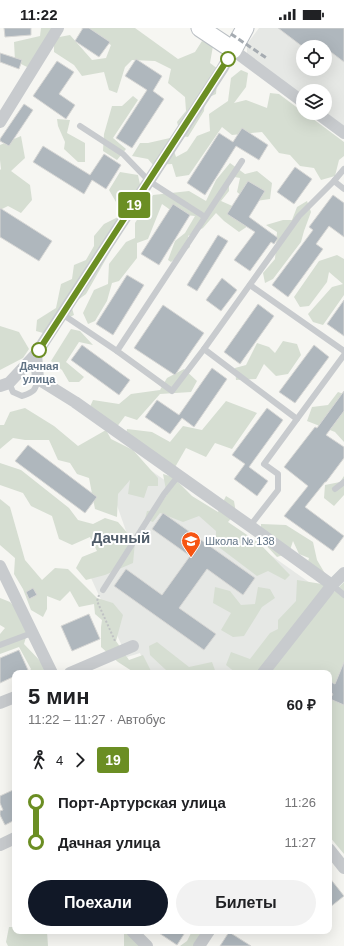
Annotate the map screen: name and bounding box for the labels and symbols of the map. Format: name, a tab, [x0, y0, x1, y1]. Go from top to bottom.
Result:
unlabelled marker	[220, 51, 236, 67]
line badge: 19	[116, 192, 152, 218]
marker: Дачная улица	[31, 342, 47, 358]
place label: Дачная улица	[19, 360, 59, 385]
district label: Дачный	[92, 529, 150, 546]
school or university icon: Школа № 138	[180, 530, 202, 558]
place label: Школа № 138	[205, 535, 275, 547]

